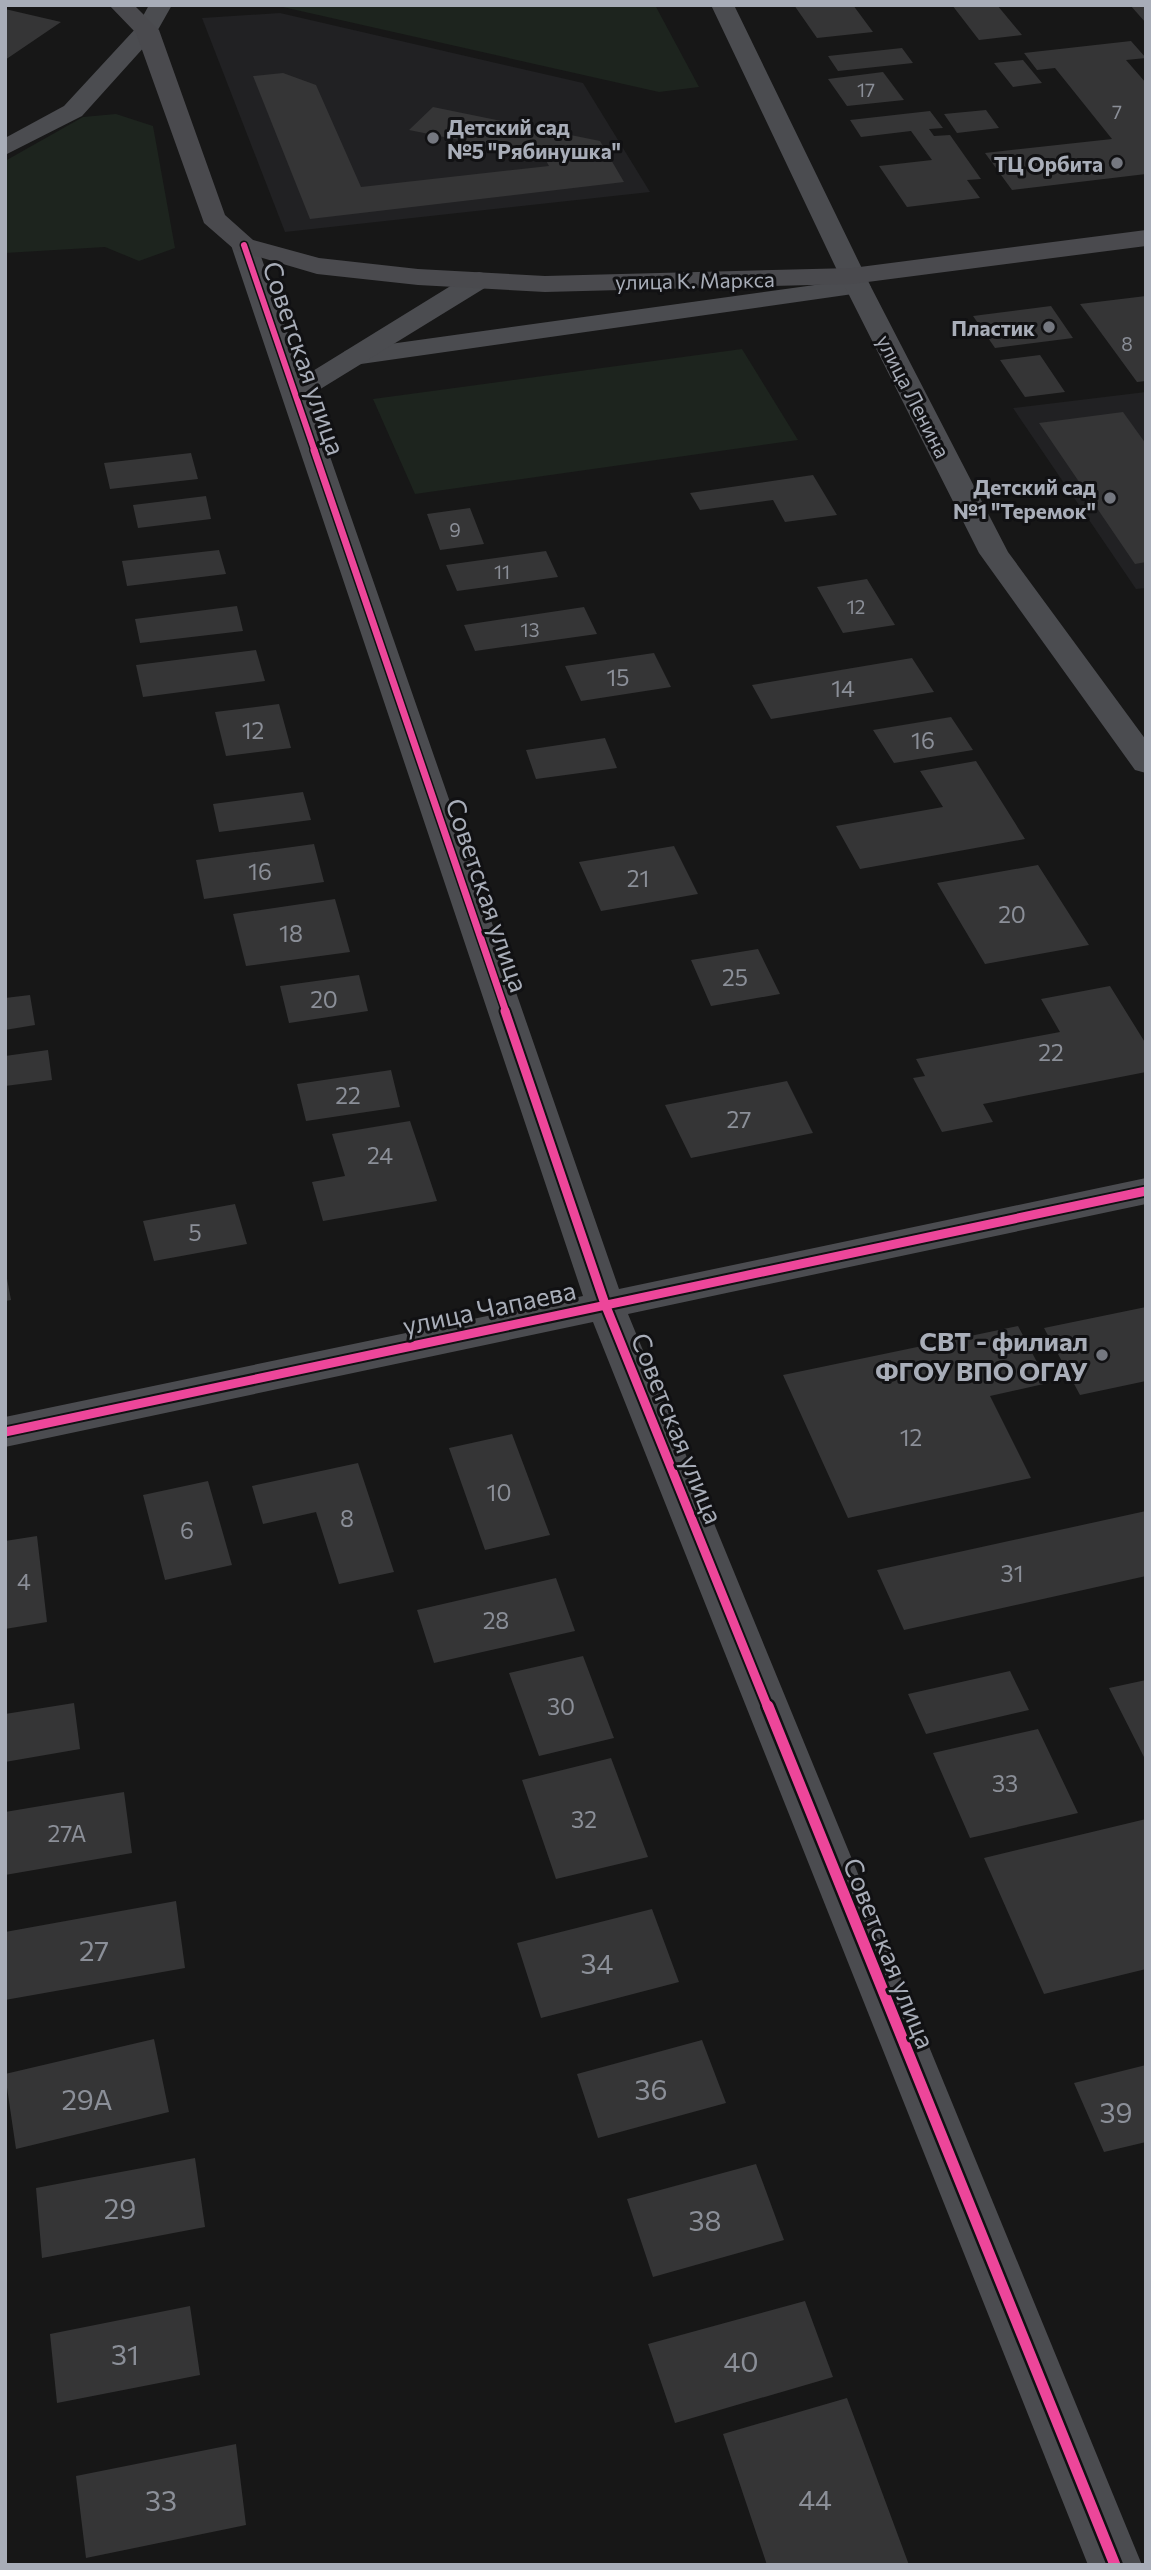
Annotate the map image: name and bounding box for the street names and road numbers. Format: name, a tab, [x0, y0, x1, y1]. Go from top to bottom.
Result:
street label: Советская улица	[257, 257, 353, 459]
street label: улица К. Маркса	[615, 266, 775, 294]
street label: улица Ленина	[872, 330, 956, 462]
street label: Советская улица	[440, 794, 536, 996]
street label: улица Чапаева	[399, 1273, 579, 1341]
street label: Советская улица	[626, 1328, 730, 1528]
street label: Советская улица	[838, 1853, 942, 2053]

